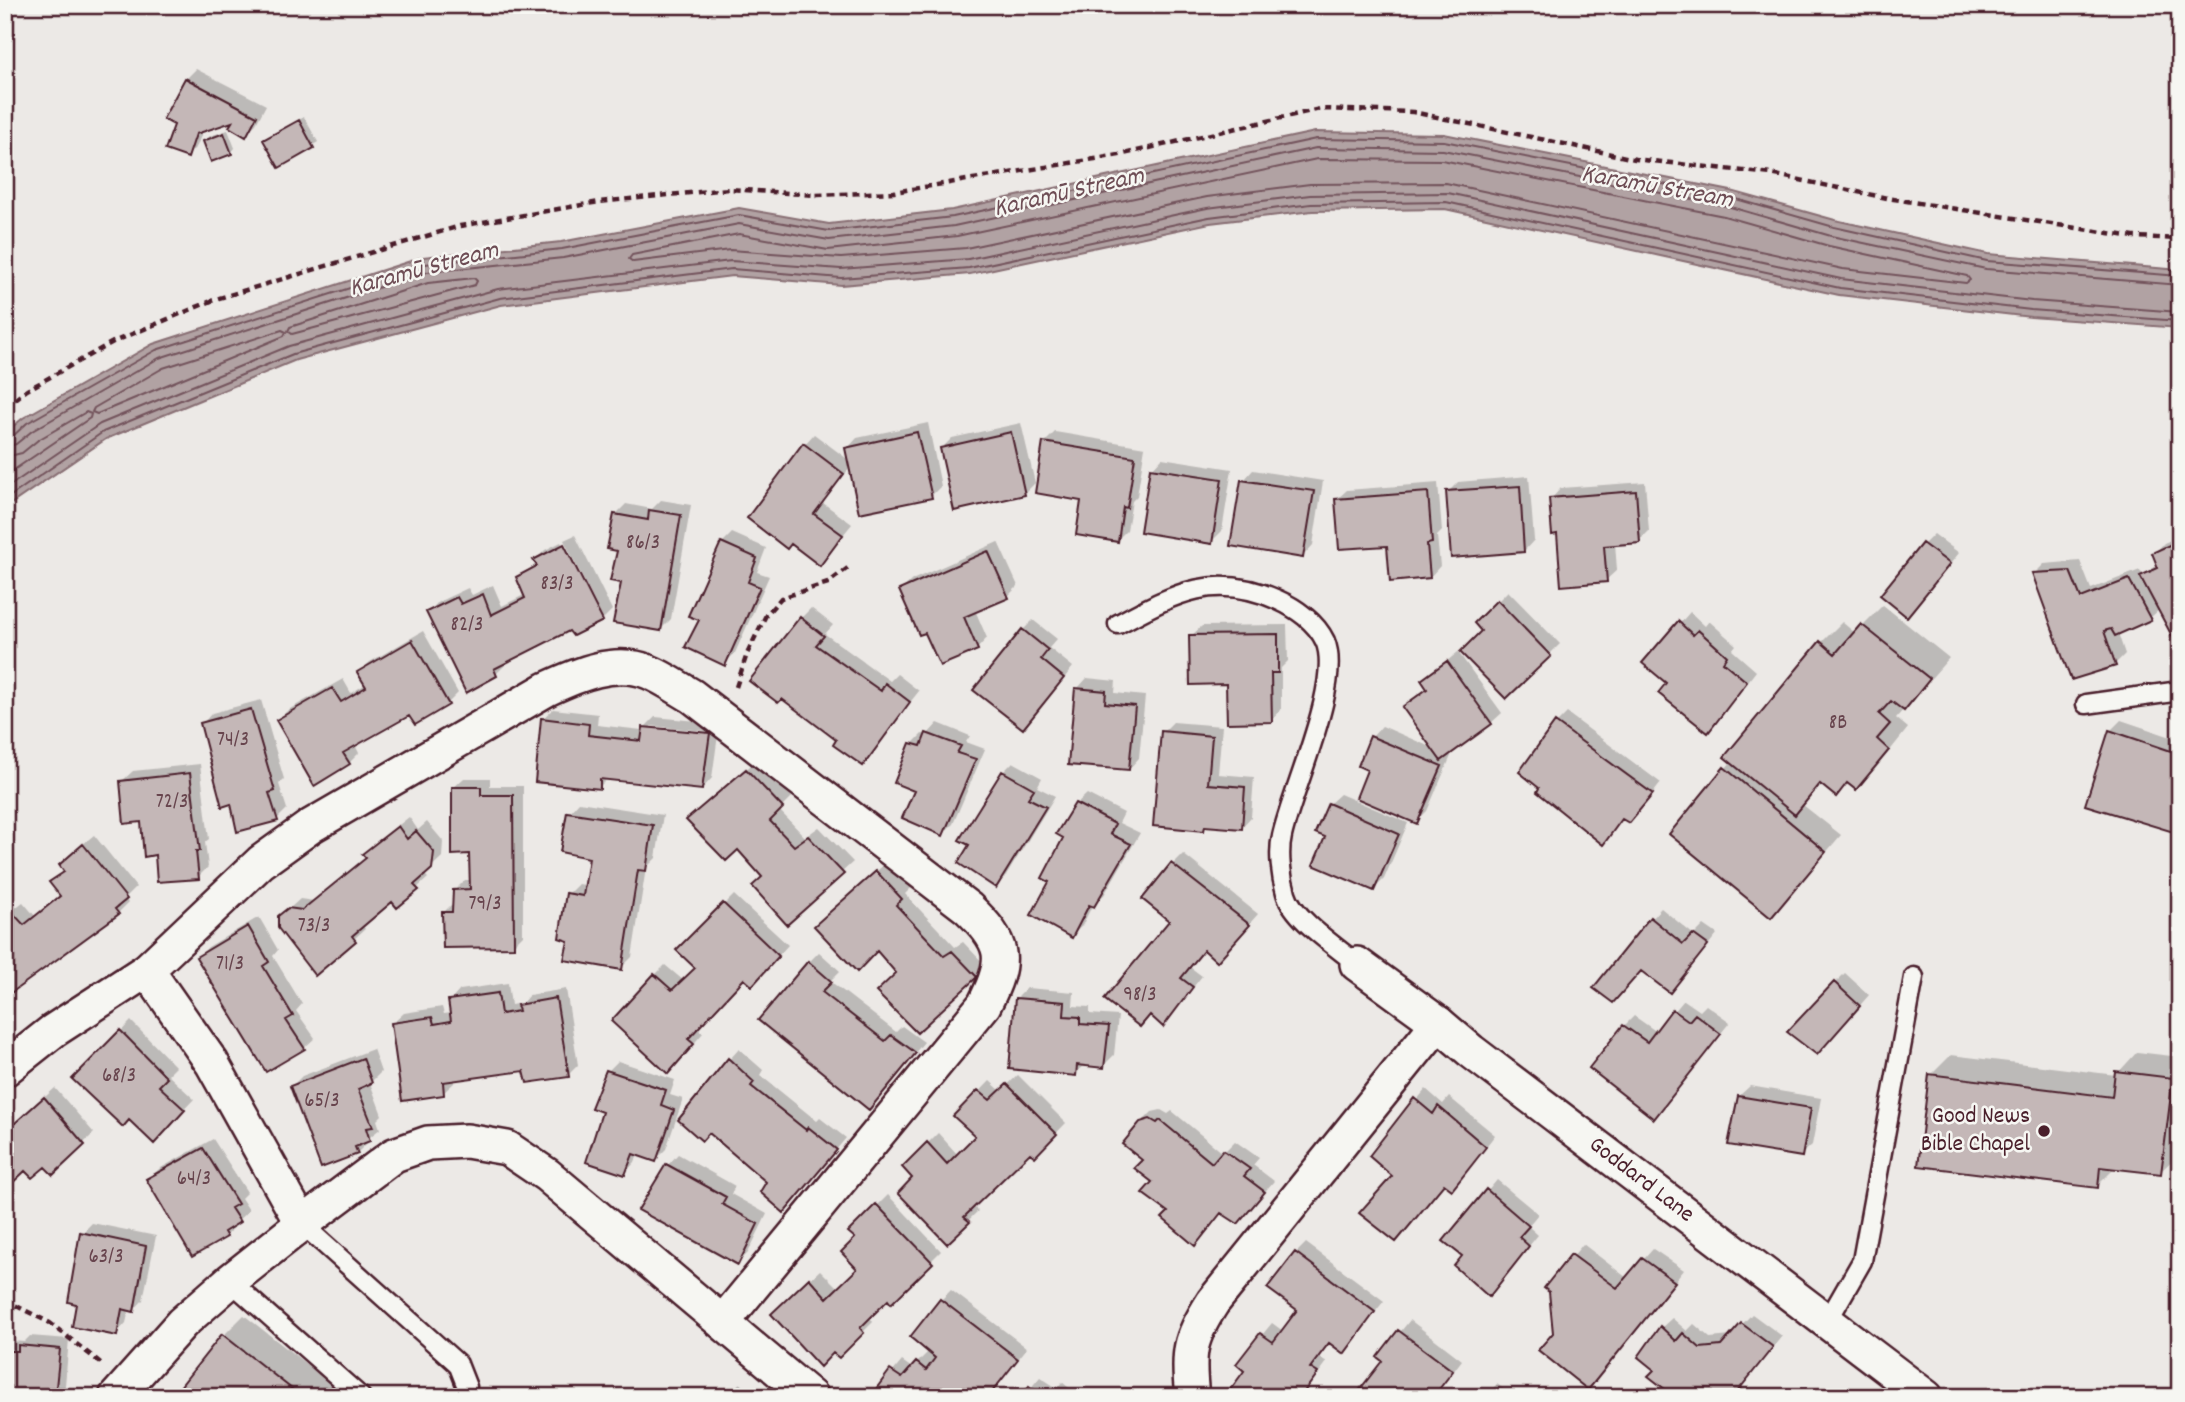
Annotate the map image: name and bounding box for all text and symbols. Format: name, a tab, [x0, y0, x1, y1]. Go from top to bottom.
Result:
water label: Karamū Stream	[1578, 156, 1737, 220]
water label: Karamū Stream	[990, 157, 1149, 228]
water label: Karamū Stream	[345, 232, 504, 308]
house number: 86/3	[626, 529, 660, 559]
house number: 83/3	[540, 570, 574, 600]
house number: 82/3	[451, 611, 483, 641]
house number: 8B	[1829, 709, 1847, 739]
house number: 74/3	[217, 726, 249, 756]
house number: 72/3	[156, 788, 188, 818]
house number: 79/3	[469, 890, 501, 920]
house number: 73/3	[298, 912, 330, 942]
house number: 71/3	[216, 950, 244, 980]
house number: 98/3	[1123, 981, 1157, 1011]
house number: 68/3	[102, 1062, 136, 1092]
house number: 65/3	[304, 1087, 340, 1117]
place label: Good News Bible Chapel	[1921, 1100, 2030, 1162]
marker: Good News Bible Chapel	[2036, 1123, 2052, 1139]
street label: Goddard Lane	[1581, 1129, 1701, 1232]
house number: 64/3	[177, 1165, 211, 1195]
house number: 63/3	[89, 1243, 123, 1273]

